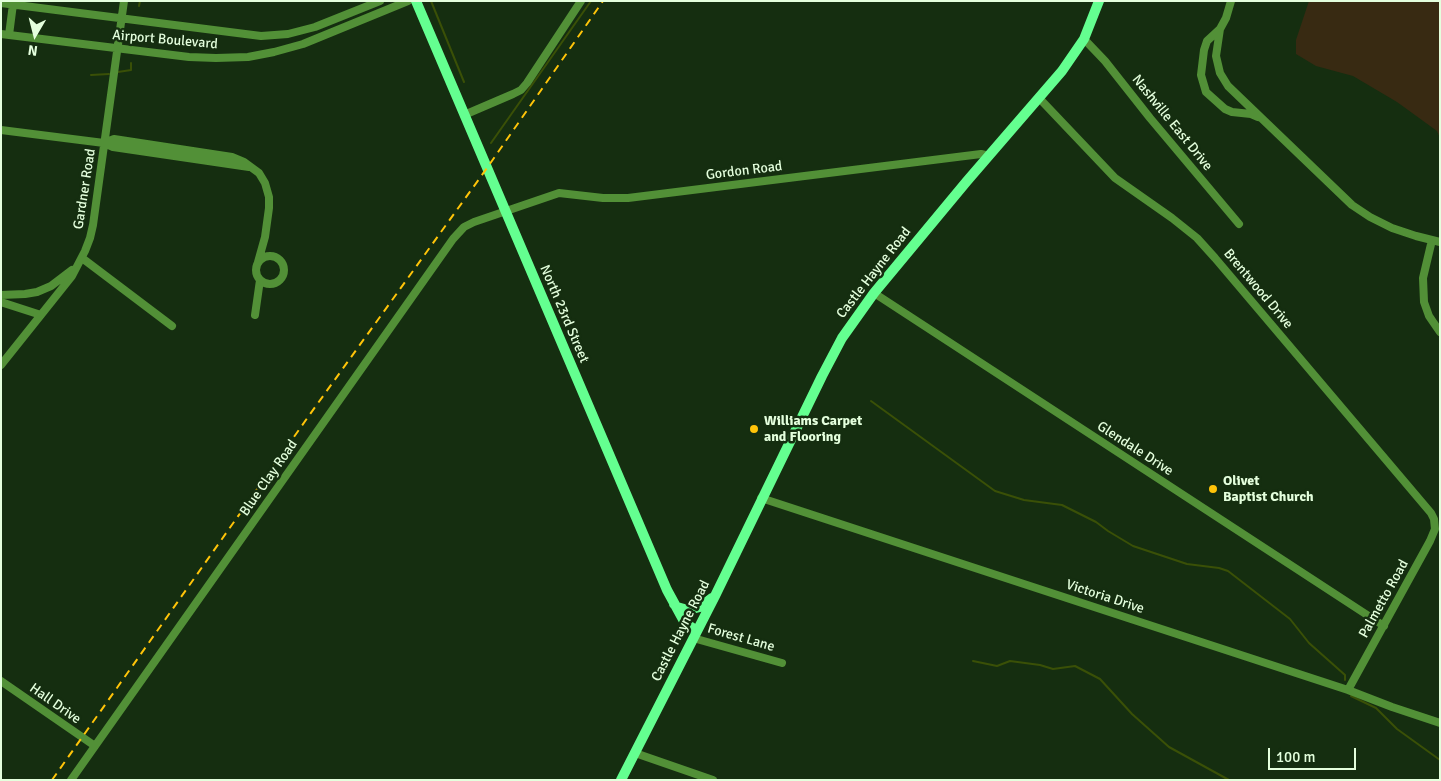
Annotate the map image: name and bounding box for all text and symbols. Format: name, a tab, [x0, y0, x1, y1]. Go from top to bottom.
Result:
north arrow	[10, 10, 60, 60]
street label: Airport Boulevard	[112, 27, 218, 53]
text: N	[27, 41, 39, 59]
street label: Nashville East Drive	[1128, 72, 1216, 174]
street label: Gardner Road	[70, 147, 100, 231]
street label: Gordon Road	[705, 158, 783, 184]
street label: Castle Hayne Road	[833, 224, 915, 322]
street label: Brentwood Drive	[1220, 246, 1296, 332]
street label: North 23rd Street	[536, 262, 592, 366]
place label: Williams Carpet and Flooring	[764, 413, 862, 446]
street label: Glendale Drive	[1094, 418, 1176, 480]
marker: Williams Carpet and Flooring	[748, 423, 760, 435]
street label: Blue Clay Road	[237, 437, 301, 519]
place label: Olivet Baptist Church	[1223, 473, 1314, 506]
marker: Olivet Baptist Church	[1207, 483, 1219, 495]
street label: Palmetto Road	[1356, 557, 1412, 641]
street label: Victoria Drive	[1064, 576, 1146, 618]
street label: Castle Hayne Road	[648, 578, 714, 684]
street label: Forest Lane	[705, 620, 777, 656]
street label: Hall Drive	[26, 680, 84, 728]
scale bar	[1271, 738, 1358, 770]
text: 100 m	[1276, 748, 1316, 766]

